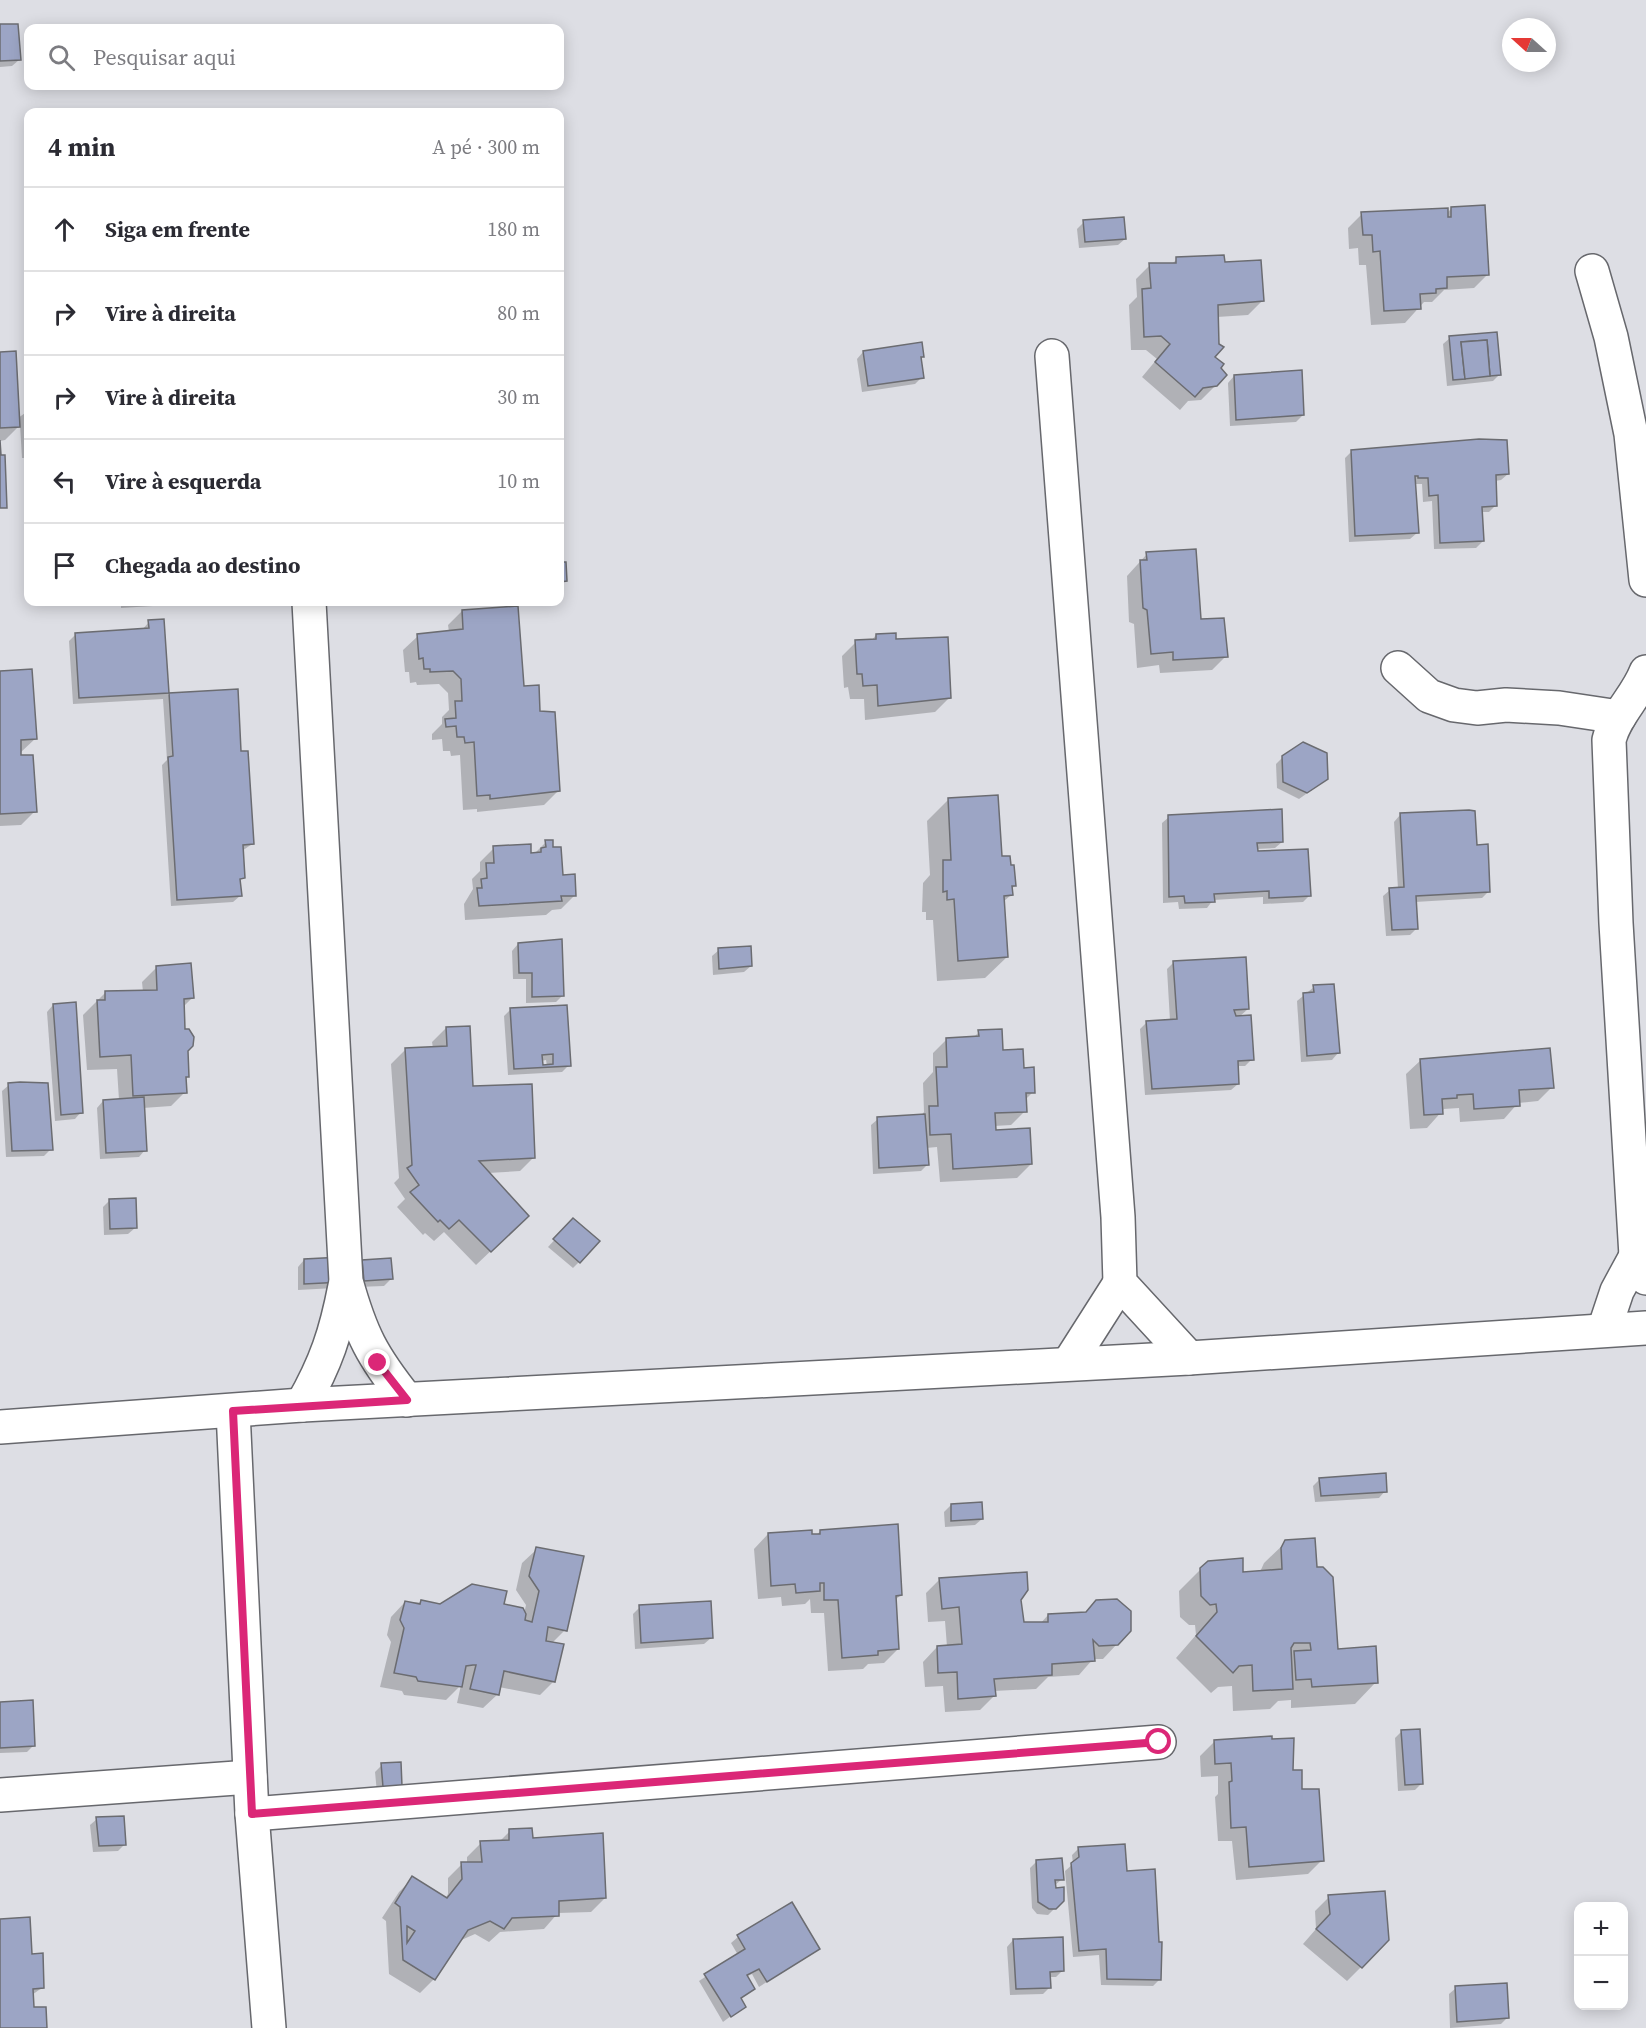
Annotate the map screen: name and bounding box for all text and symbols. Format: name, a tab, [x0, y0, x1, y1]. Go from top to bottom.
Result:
north arrow	[1502, 18, 1556, 72]
search box	[24, 24, 564, 90]
icon: search	[45, 41, 78, 74]
text: Pesquisar aqui	[93, 42, 236, 72]
text: 4 min	[48, 129, 115, 165]
text: A pé · 300 m	[432, 133, 540, 161]
icon: ahead	[48, 213, 81, 246]
text: Siga em frente	[105, 214, 250, 244]
text: 180 m	[487, 215, 540, 243]
icon: right	[48, 297, 81, 330]
text: Vire à direita	[105, 298, 236, 328]
text: 80 m	[497, 299, 540, 327]
icon: right	[48, 381, 81, 414]
text: Vire à direita	[105, 382, 236, 412]
text: 30 m	[497, 383, 540, 411]
icon: left	[48, 465, 81, 498]
text: Vire à esquerda	[105, 466, 261, 496]
text: 10 m	[497, 467, 540, 495]
icon: arrive	[48, 549, 81, 582]
text: Chegada ao destino	[105, 550, 300, 580]
route end	[364, 1349, 390, 1375]
route start	[1145, 1728, 1171, 1754]
map controls	[1574, 1902, 1628, 2010]
button: +	[1574, 1902, 1628, 1956]
button: −	[1574, 1956, 1628, 2010]

